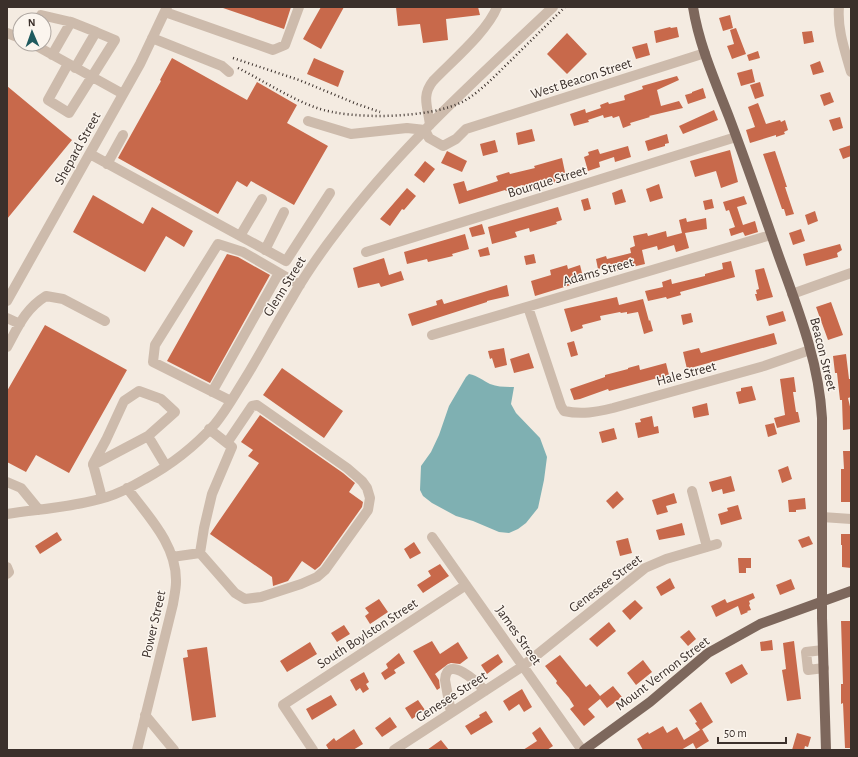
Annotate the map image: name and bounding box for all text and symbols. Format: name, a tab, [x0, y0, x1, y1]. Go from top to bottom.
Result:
north arrow	[12, 12, 52, 52]
text: N	[28, 17, 36, 28]
street label: West Beacon Street	[529, 56, 634, 102]
street label: Shepard Street	[52, 109, 104, 187]
street label: Bourque Street	[506, 163, 589, 201]
street label: Glenn Street	[261, 254, 309, 319]
street label: Adams Street	[561, 255, 636, 289]
street label: Beacon Street	[807, 316, 839, 393]
street label: Hale Street	[655, 359, 718, 389]
street label: Genessee Street	[567, 552, 645, 616]
street label: Power Street	[139, 589, 169, 659]
street label: South Boylston Street	[315, 596, 421, 671]
street label: James Street	[493, 604, 544, 668]
street label: Mount Vernon Street	[613, 634, 713, 713]
street label: Genesee Street	[414, 668, 490, 725]
scale bar	[718, 719, 786, 745]
text: 50 m	[724, 727, 747, 739]

